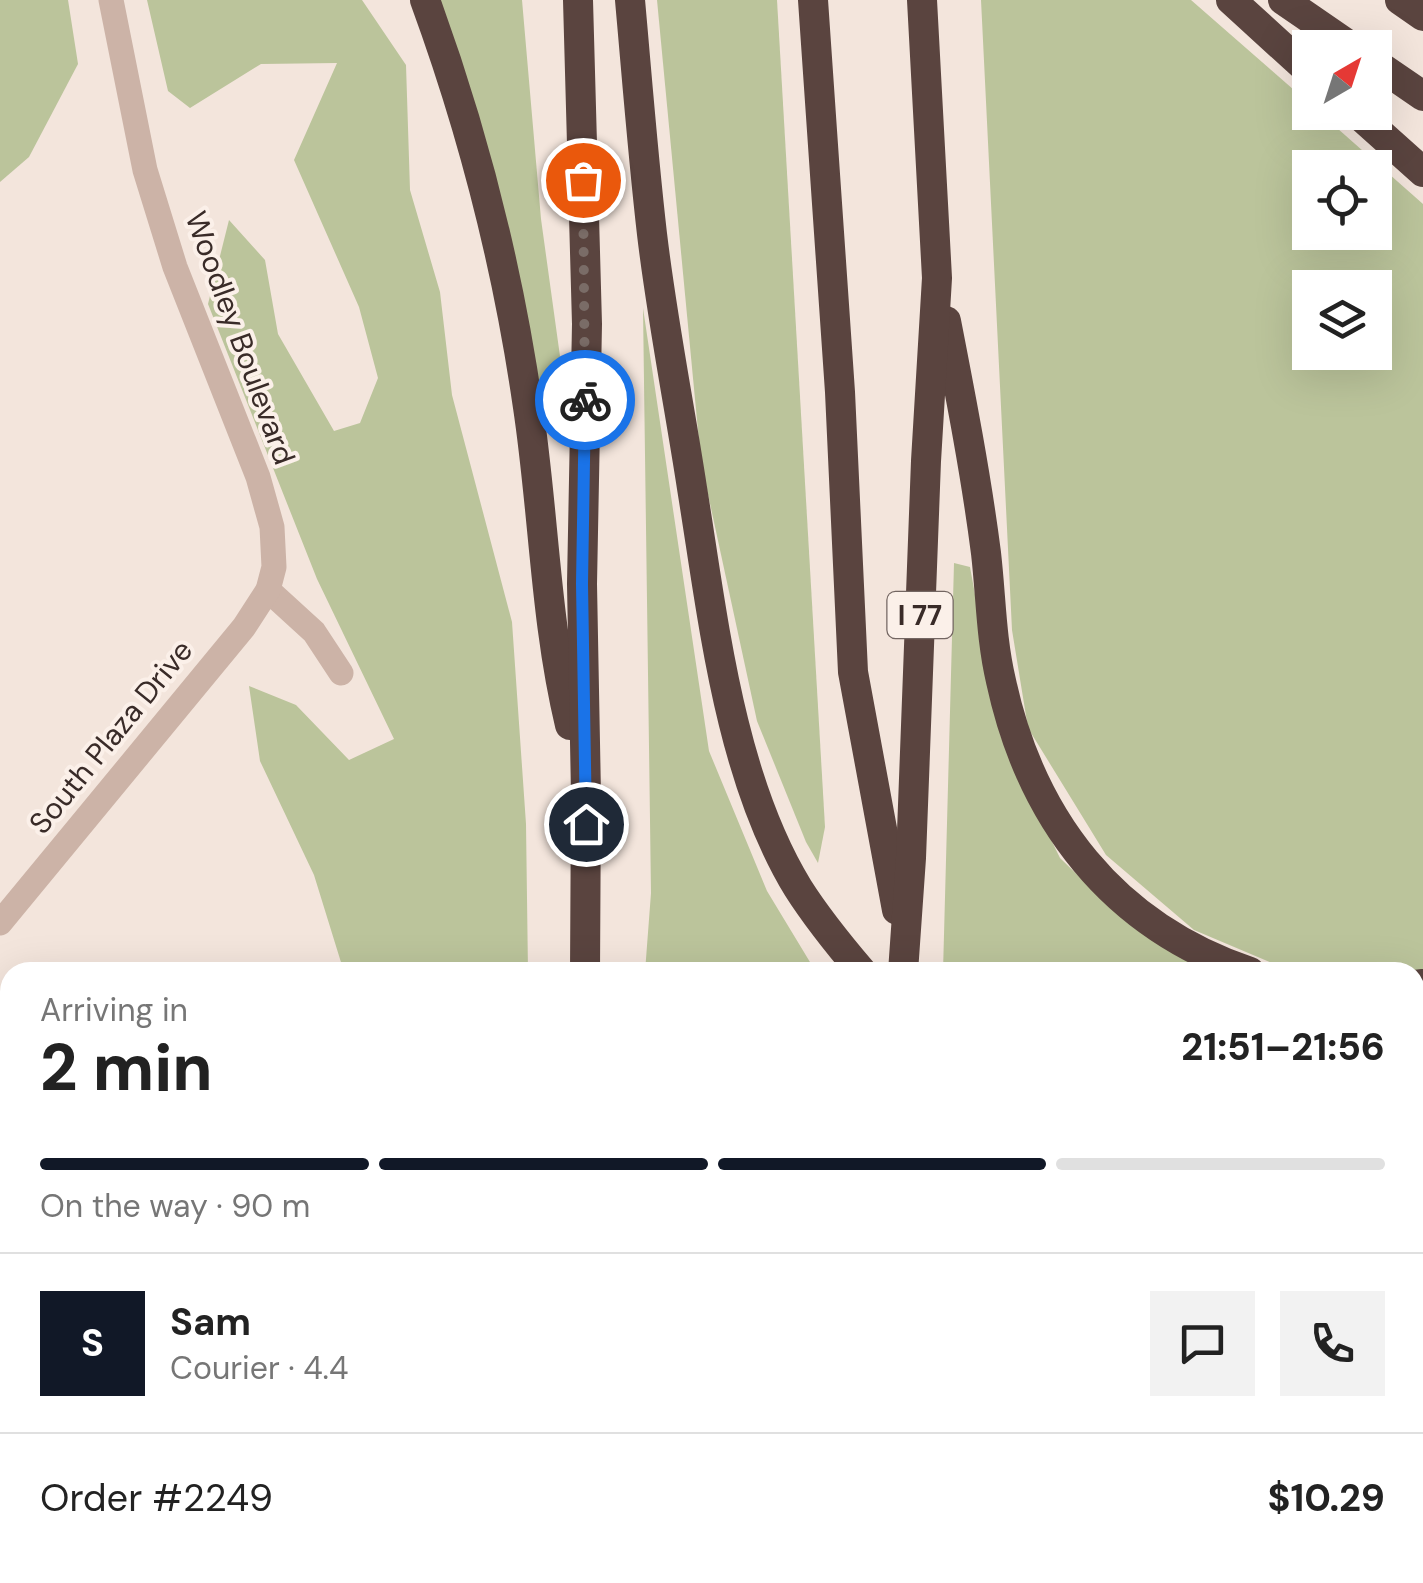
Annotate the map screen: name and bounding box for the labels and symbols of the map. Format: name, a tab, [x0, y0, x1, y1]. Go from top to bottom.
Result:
north arrow	[1292, 30, 1392, 130]
pin	[541, 138, 626, 223]
street label: Woodley Boulevard	[177, 206, 304, 470]
courier	[535, 350, 635, 450]
road number: I 77	[888, 592, 952, 638]
street label: South Plaza Drive	[20, 632, 201, 842]
pin	[544, 782, 629, 867]

